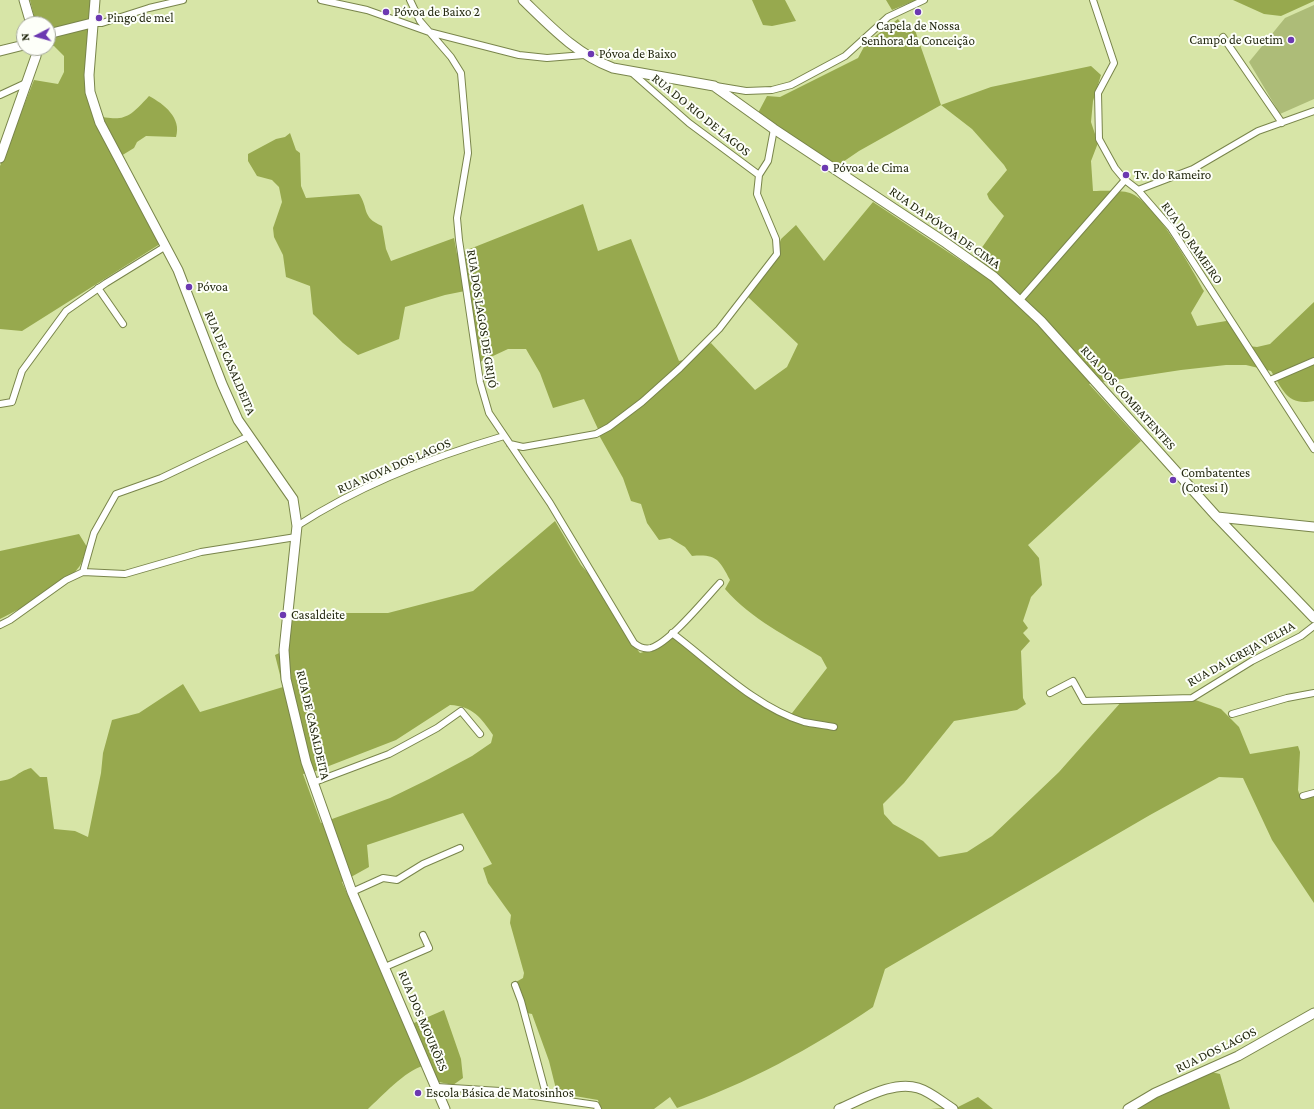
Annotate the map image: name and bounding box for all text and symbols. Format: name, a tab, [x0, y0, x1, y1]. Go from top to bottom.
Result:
place label: Póvoa de Baixo 2	[394, 4, 480, 20]
marker: Póvoa de Baixo 2	[381, 7, 391, 17]
marker: Capela de Nossa Senhora da Conceição	[913, 7, 923, 17]
place label: Pingo de mel	[107, 10, 174, 26]
marker: Pingo de mel	[94, 13, 104, 23]
north arrow	[16, 16, 56, 56]
place label: Capela de Nossa Senhora da Conceição	[861, 18, 975, 49]
place label: Campo de Guetim	[1189, 32, 1283, 48]
text: N	[19, 33, 31, 42]
marker: Campo de Guetim	[1286, 35, 1296, 45]
place label: Póvoa de Baixo	[599, 46, 676, 62]
marker: Póvoa de Baixo	[586, 49, 596, 59]
street label: RUA DO RIO DE LAGOS	[649, 71, 753, 159]
place label: Póvoa de Cima	[833, 160, 909, 176]
marker: Póvoa de Cima	[820, 163, 830, 173]
place label: Tv. do Rameiro	[1134, 167, 1211, 183]
marker: Tv. do Rameiro	[1121, 170, 1131, 180]
street label: RUA DA PÓVOA DE CIMA	[886, 184, 1004, 272]
street label: RUA DO RAMEIRO	[1158, 199, 1226, 287]
street label: RUA DOS LAGOS DE GRIJÓ	[463, 248, 501, 390]
place label: Póvoa	[197, 279, 228, 295]
marker: Póvoa	[184, 282, 194, 292]
street label: RUA DE CASALDEITA	[201, 309, 259, 417]
street label: RUA DOS COMBATENTES	[1077, 343, 1179, 453]
street label: RUA NOVA DOS LAGOS	[335, 435, 453, 497]
place label: Combatentes (Cotesi I)	[1181, 465, 1250, 496]
marker: Combatentes (Cotesi I)	[1168, 475, 1178, 485]
place label: Casaldeite	[291, 607, 345, 623]
marker: Casaldeite	[278, 610, 288, 620]
street label: RUA DA IGREJA VELHA	[1185, 618, 1297, 690]
street label: RUA DE CASALDEITA	[293, 669, 333, 781]
street label: RUA DOS MOURÕES	[395, 968, 451, 1074]
street label: RUA DOS LAGOS	[1173, 1024, 1259, 1076]
place label: Escola Básica de Matosinhos	[426, 1085, 574, 1101]
marker: Escola Básica de Matosinhos	[413, 1088, 423, 1098]

